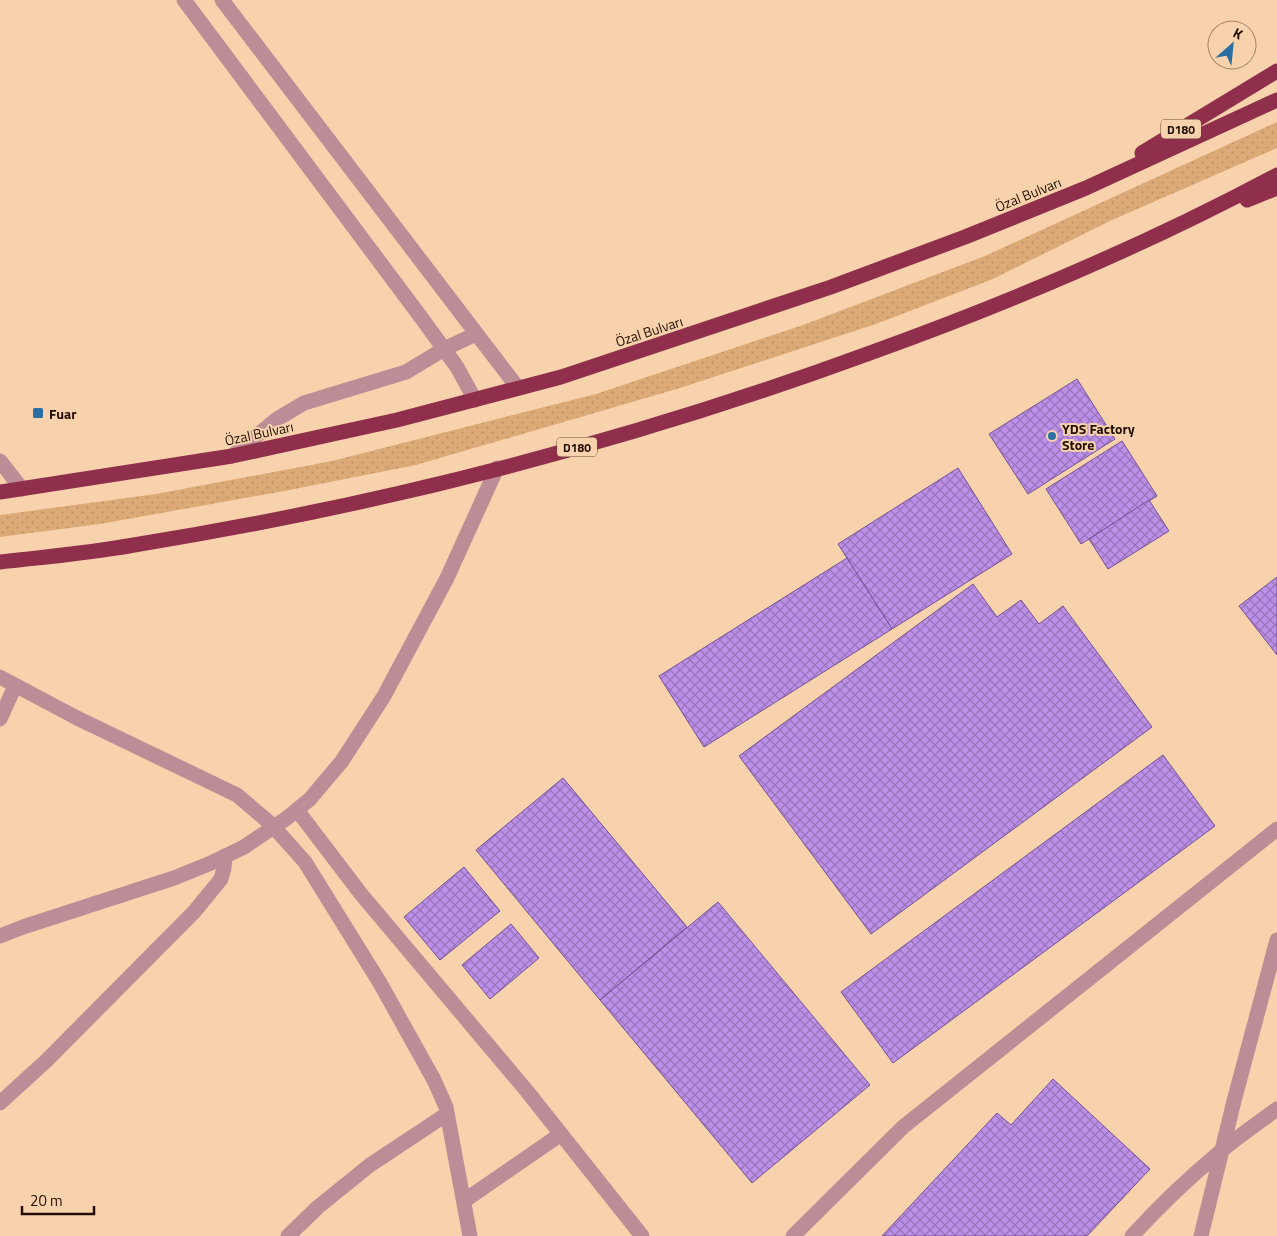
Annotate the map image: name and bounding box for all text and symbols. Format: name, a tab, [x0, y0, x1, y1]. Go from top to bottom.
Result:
north arrow	[1207, 20, 1257, 70]
text: K	[1230, 22, 1247, 45]
road number: D180	[1161, 120, 1201, 138]
street label: Özal Bulvarı	[992, 171, 1064, 217]
street label: Özal Bulvarı	[613, 310, 685, 352]
place label: Fuar	[49, 403, 76, 424]
marker: Fuar	[31, 406, 45, 420]
street label: Özal Bulvarı	[223, 415, 295, 451]
place label: YDS Factory Store	[1062, 418, 1135, 455]
marker: YDS Factory Store	[1046, 430, 1058, 442]
road number: D180	[557, 438, 597, 457]
scale bar	[22, 1184, 95, 1216]
text: 20 m	[30, 1189, 63, 1212]

